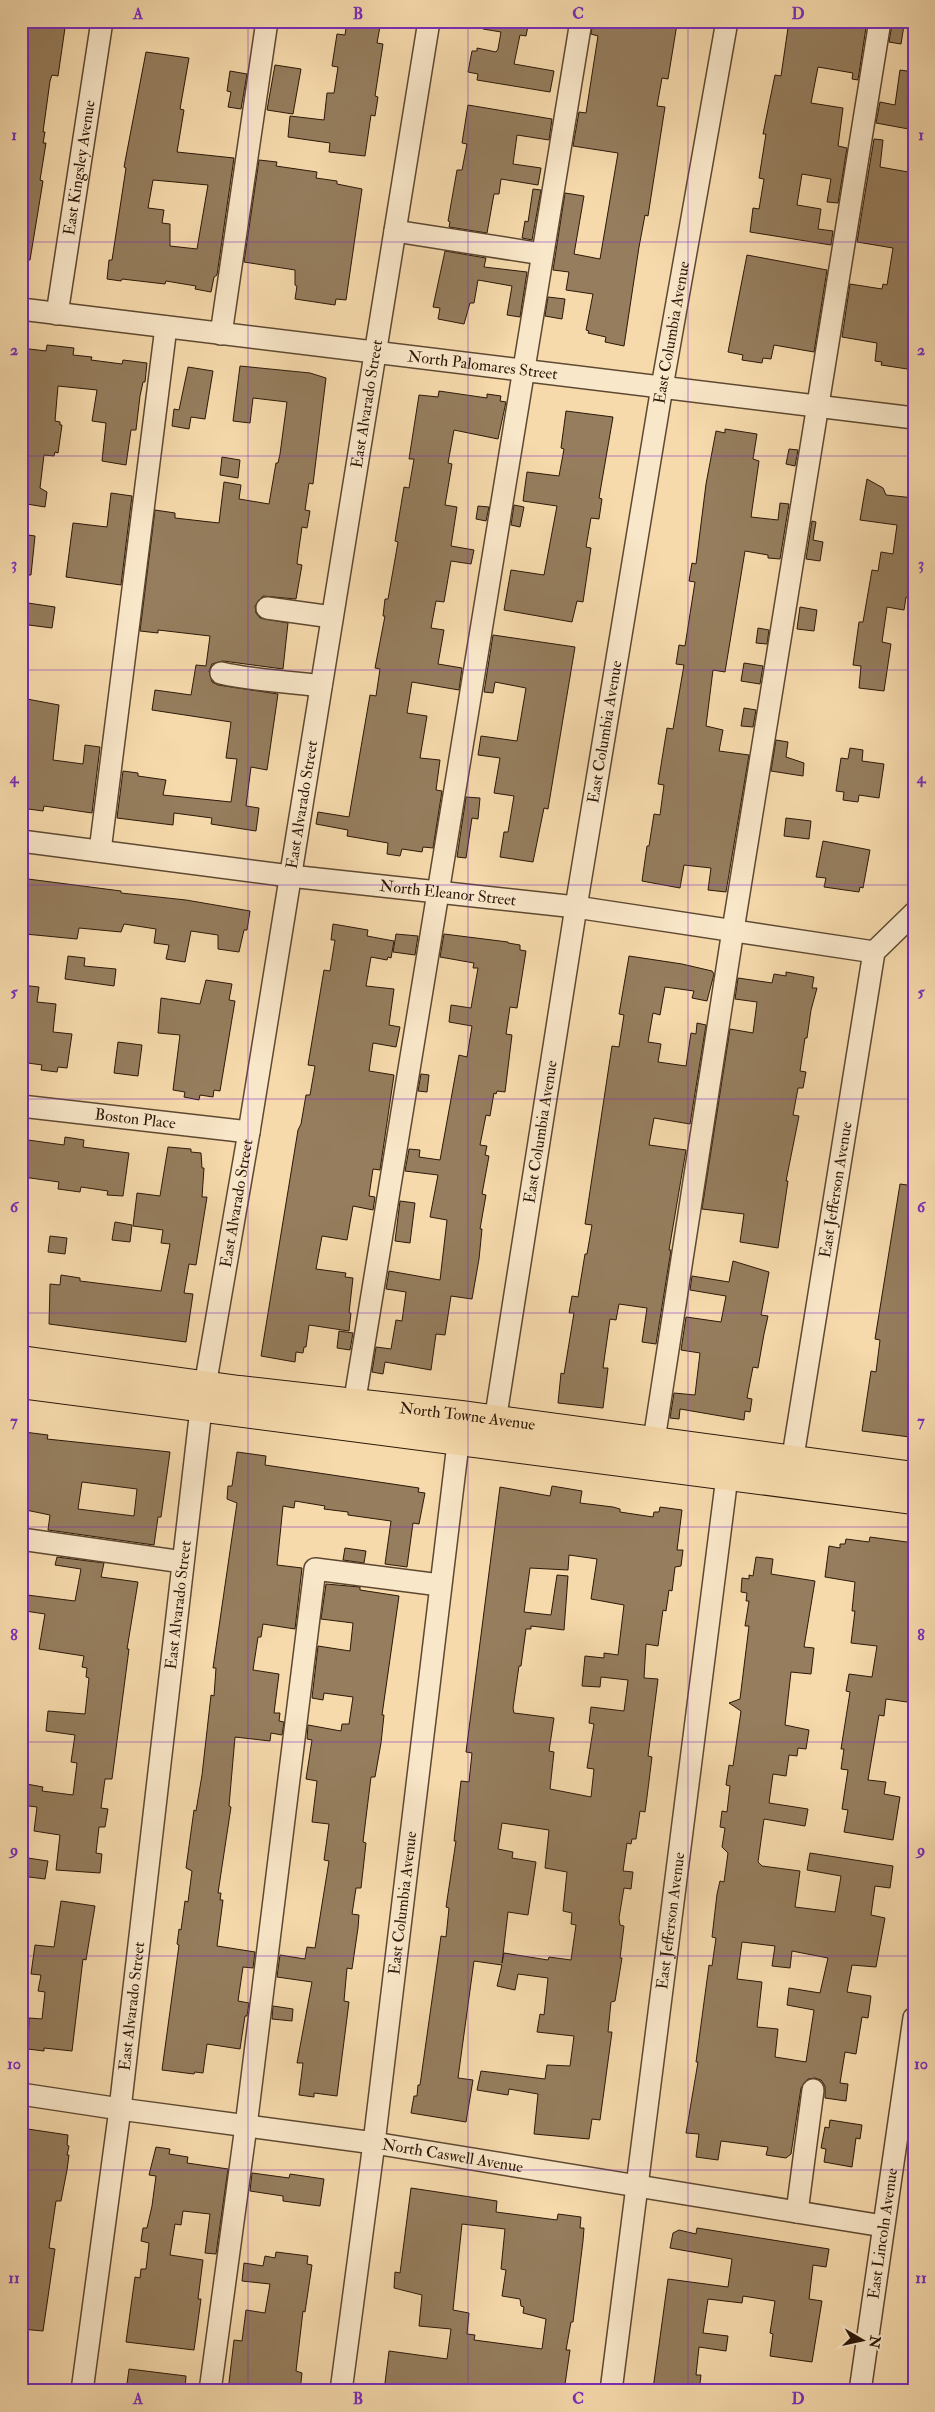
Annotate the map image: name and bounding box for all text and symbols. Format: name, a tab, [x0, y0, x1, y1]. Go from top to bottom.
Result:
text: A	[132, 4, 144, 24]
text: B	[353, 4, 363, 24]
text: C	[572, 4, 584, 24]
text: D	[791, 4, 805, 24]
street label: East Kingsley Avenue	[59, 98, 100, 237]
text: 1	[11, 125, 17, 145]
text: 1	[918, 125, 924, 145]
street label: East Columbia Avenue	[649, 259, 694, 405]
street label: East Alvarado Street	[347, 338, 387, 470]
text: 2	[10, 340, 18, 360]
text: 2	[917, 340, 925, 360]
street label: North Palomares Street	[406, 346, 559, 384]
text: 3	[11, 554, 17, 574]
text: 3	[918, 554, 924, 574]
street label: East Columbia Avenue	[583, 659, 627, 805]
street label: East Alvarado Street	[282, 739, 322, 870]
text: 4	[9, 768, 20, 788]
text: 4	[916, 768, 927, 788]
street label: North Eleanor Street	[378, 876, 517, 910]
text: 5	[10, 982, 18, 1002]
text: 5	[917, 982, 925, 1002]
street label: East Columbia Avenue	[519, 1058, 562, 1205]
street label: Boston Place	[94, 1104, 177, 1134]
street label: East Jefferson Avenue	[815, 1120, 857, 1259]
street label: East Alvarado Street	[216, 1138, 258, 1269]
text: 6	[10, 1197, 20, 1217]
text: 6	[917, 1197, 927, 1217]
street label: North Towne Avenue	[399, 1398, 537, 1435]
text: 7	[10, 1411, 18, 1431]
text: 7	[917, 1411, 925, 1431]
street label: East Alvarado Street	[161, 1539, 196, 1671]
text: 8	[10, 1625, 18, 1645]
text: 8	[917, 1625, 925, 1645]
street label: East Columbia Avenue	[384, 1830, 421, 1976]
text: 9	[8, 1840, 18, 1860]
text: 9	[915, 1840, 925, 1860]
street label: East Jefferson Avenue	[652, 1851, 689, 1991]
street label: East Alvarado Street	[114, 1941, 149, 2072]
text: 10	[7, 2054, 21, 2074]
text: 10	[914, 2054, 928, 2074]
street label: North Caswell Avenue	[381, 2134, 525, 2177]
street label: East Lincoln Avenue	[863, 2166, 902, 2301]
text: 11	[8, 2268, 20, 2288]
text: 11	[915, 2268, 927, 2288]
north arrow	[838, 2314, 888, 2364]
text: N	[865, 2333, 884, 2350]
text: A	[132, 2389, 144, 2409]
text: B	[353, 2389, 363, 2409]
text: C	[572, 2389, 584, 2409]
text: D	[791, 2389, 805, 2409]

